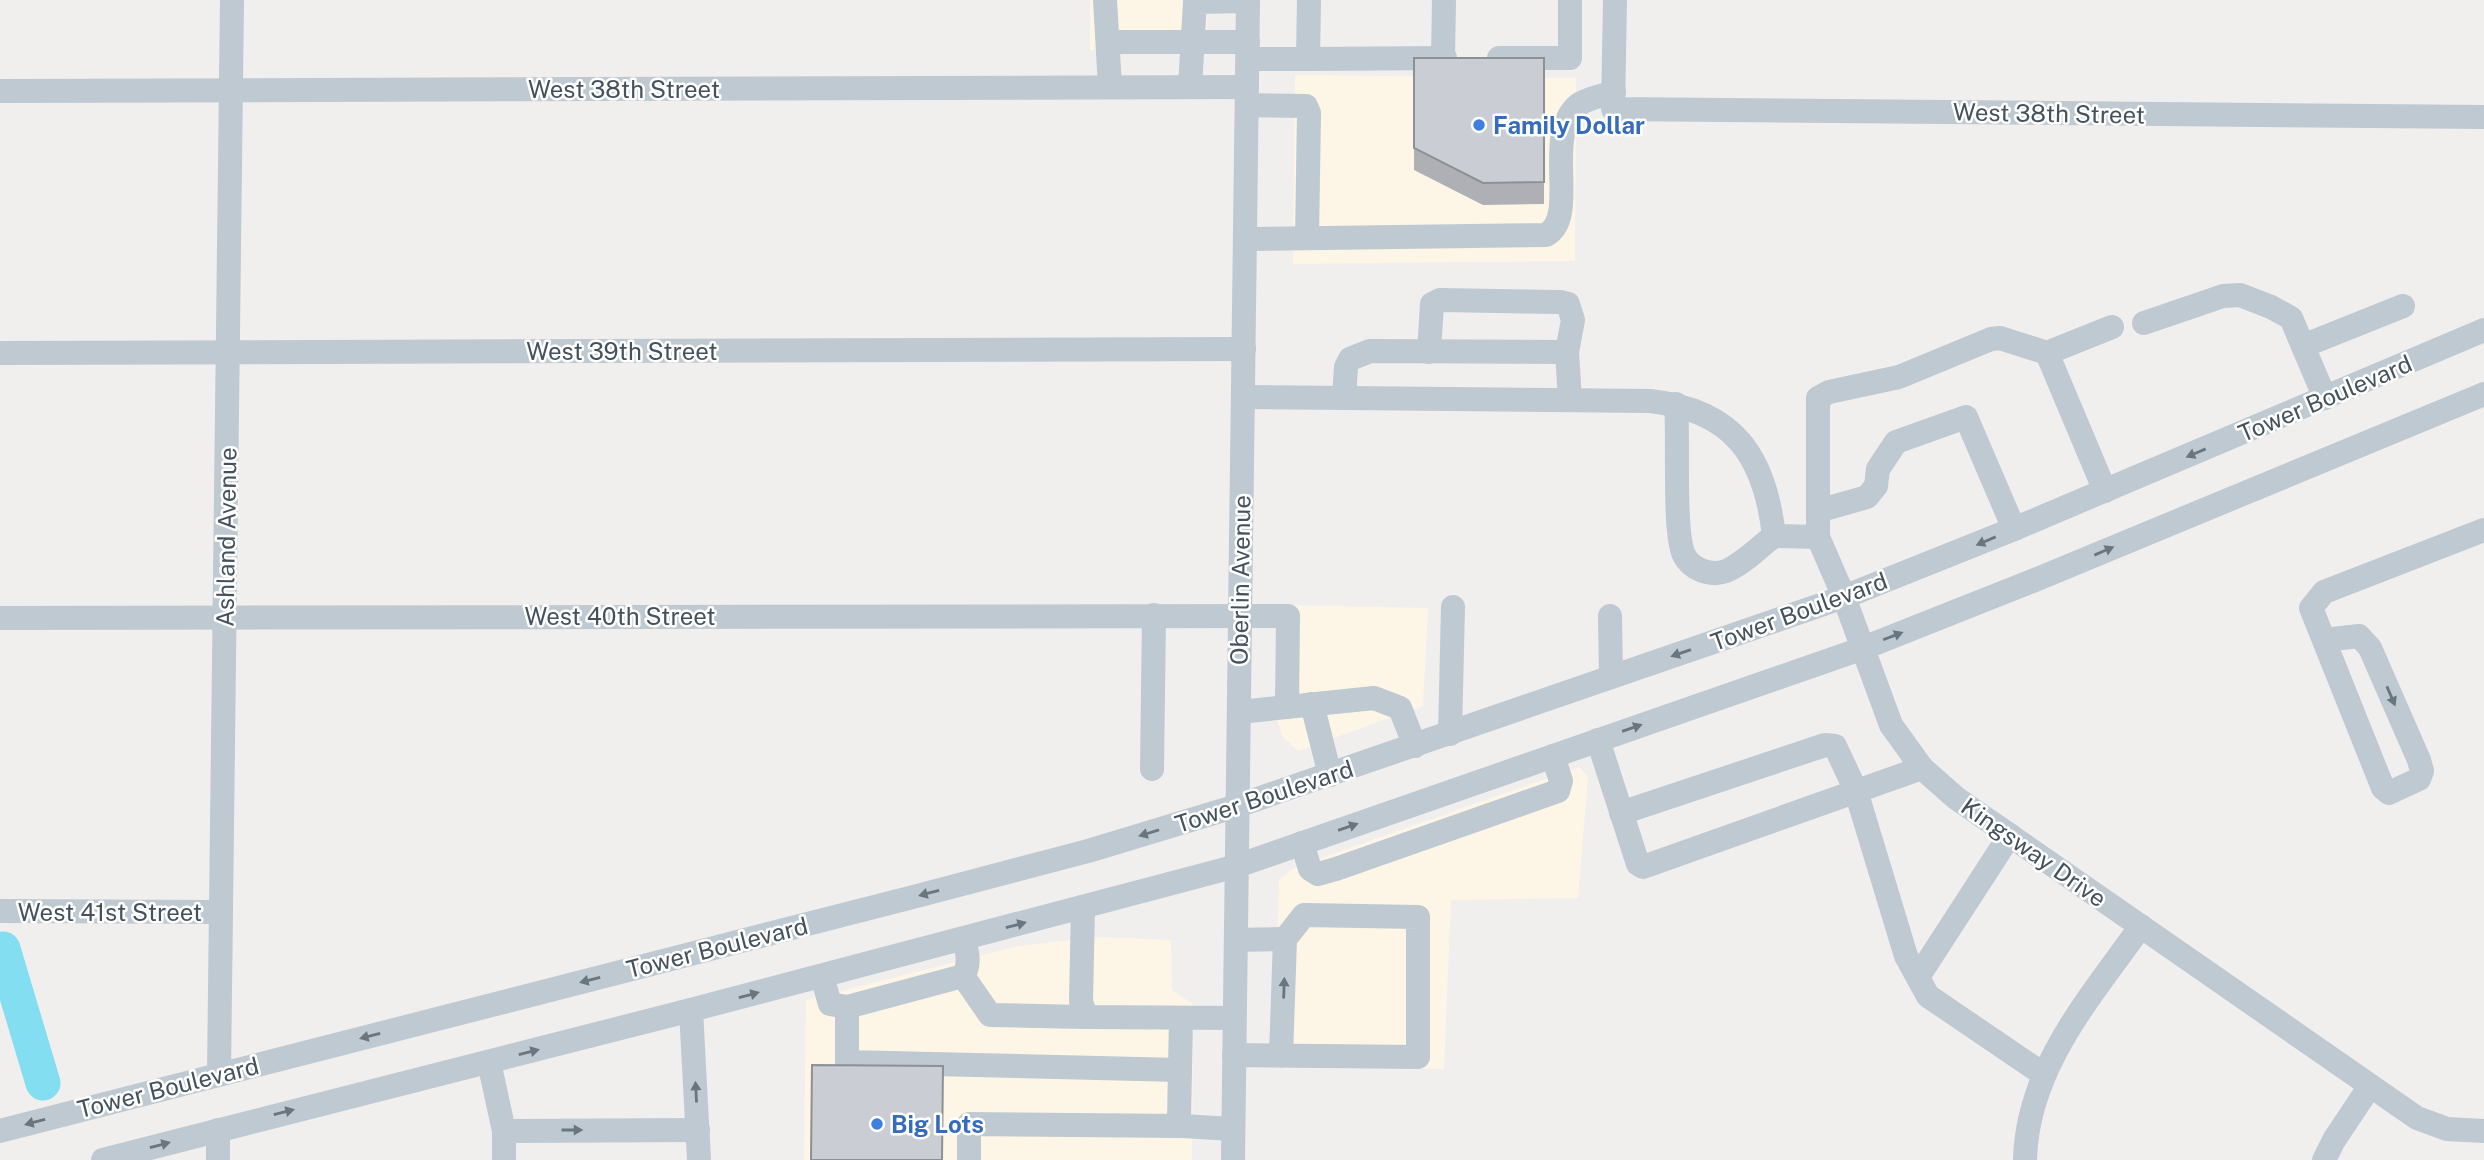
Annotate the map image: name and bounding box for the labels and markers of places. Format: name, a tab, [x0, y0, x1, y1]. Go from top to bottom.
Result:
place label: Family Dollar	[1493, 111, 1645, 139]
marker: Family Dollar	[1471, 117, 1487, 133]
place label: Big Lots	[891, 1110, 984, 1138]
marker: Big Lots	[869, 1116, 885, 1132]

